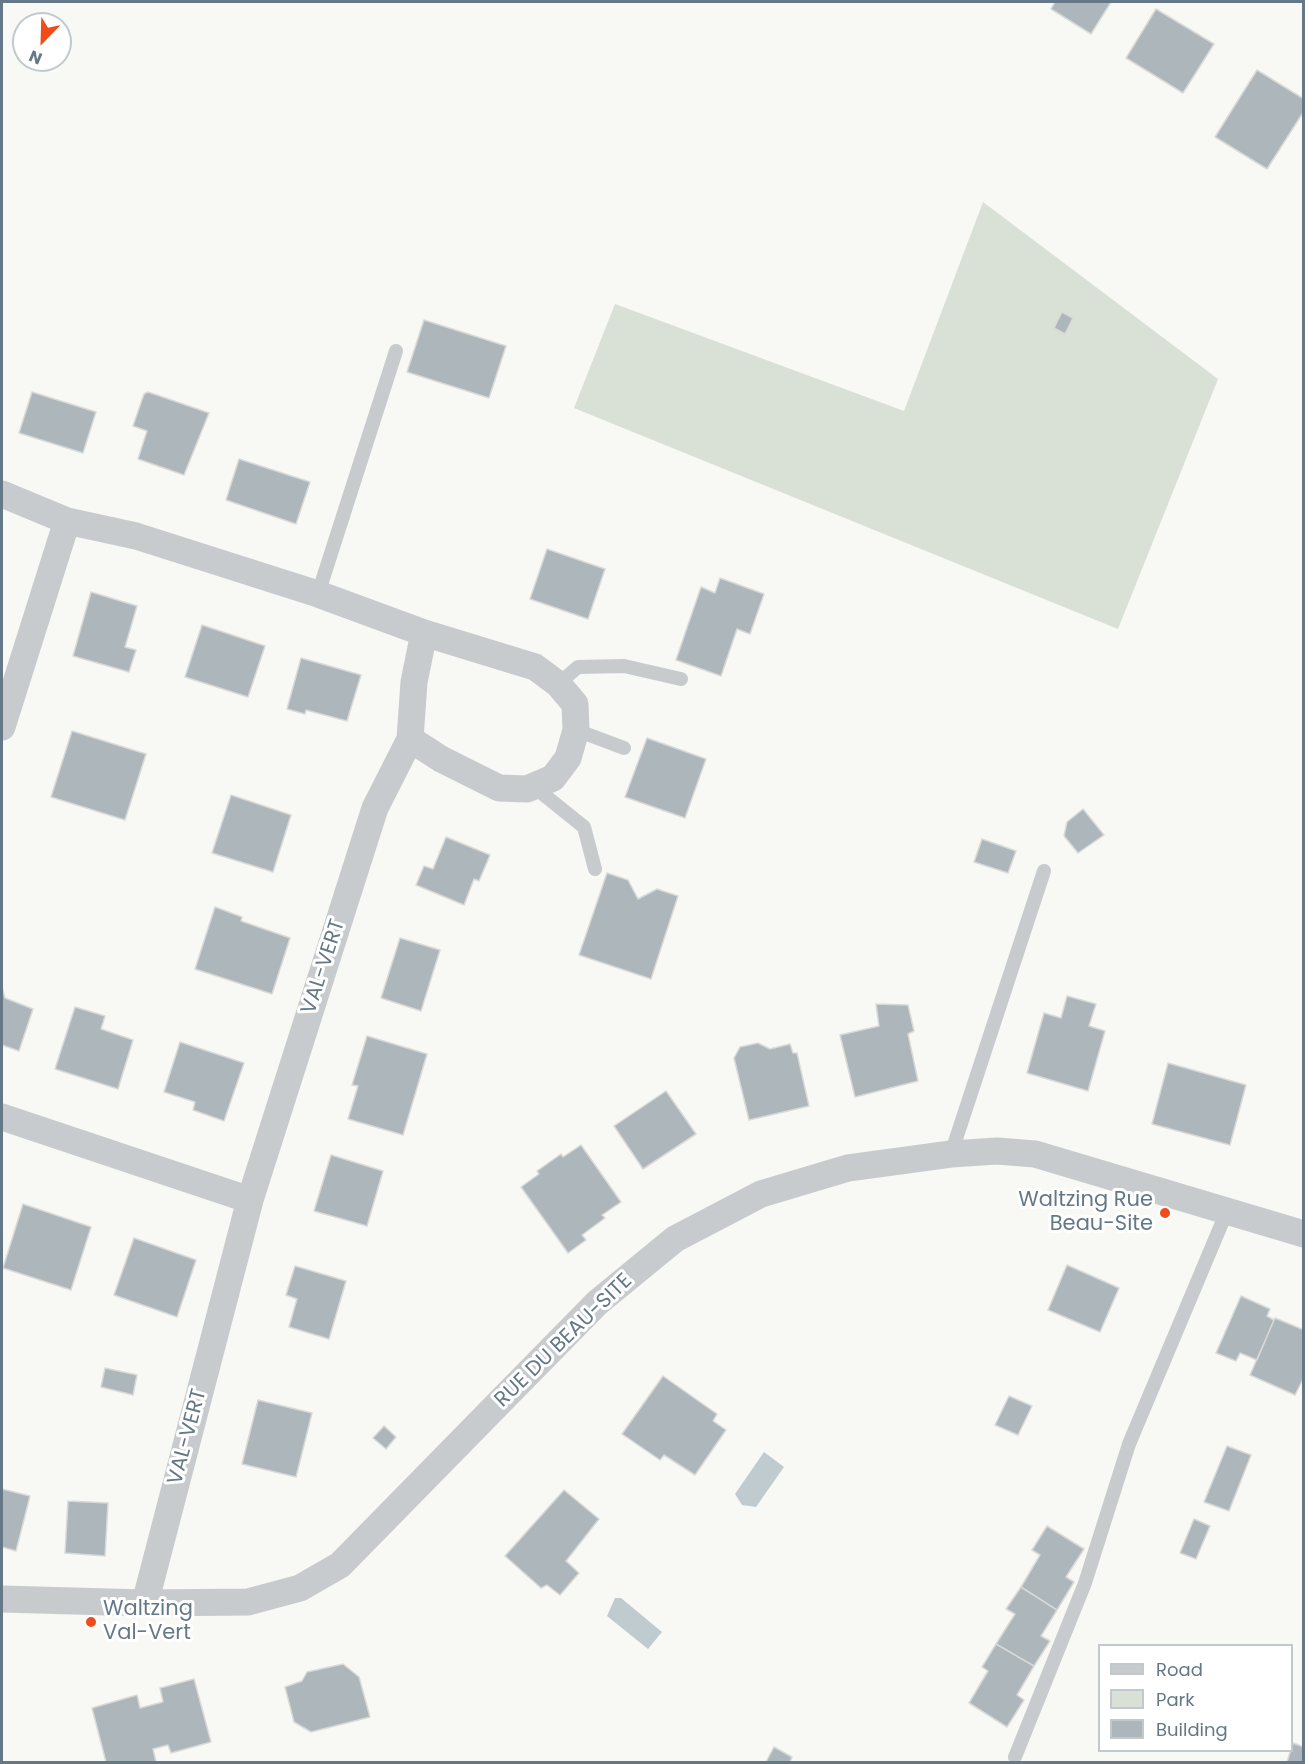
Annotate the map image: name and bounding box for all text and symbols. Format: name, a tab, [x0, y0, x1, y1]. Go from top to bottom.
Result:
north arrow	[12, 12, 72, 72]
text: N	[26, 44, 46, 70]
street label: VAL-VERT	[297, 916, 351, 1018]
place label: Waltzing Rue Beau-Site	[1018, 1188, 1153, 1238]
marker: Waltzing Rue Beau-Site	[1158, 1206, 1172, 1220]
street label: RUE DU BEAU-SITE	[490, 1269, 638, 1413]
street label: VAL-VERT	[163, 1386, 213, 1488]
place label: Waltzing Val-Vert	[103, 1597, 193, 1647]
marker: Waltzing Val-Vert	[84, 1615, 98, 1629]
legend	[1098, 1644, 1293, 1752]
text: Road	[1156, 1657, 1203, 1682]
text: Park	[1156, 1687, 1195, 1712]
text: Building	[1156, 1717, 1228, 1742]

